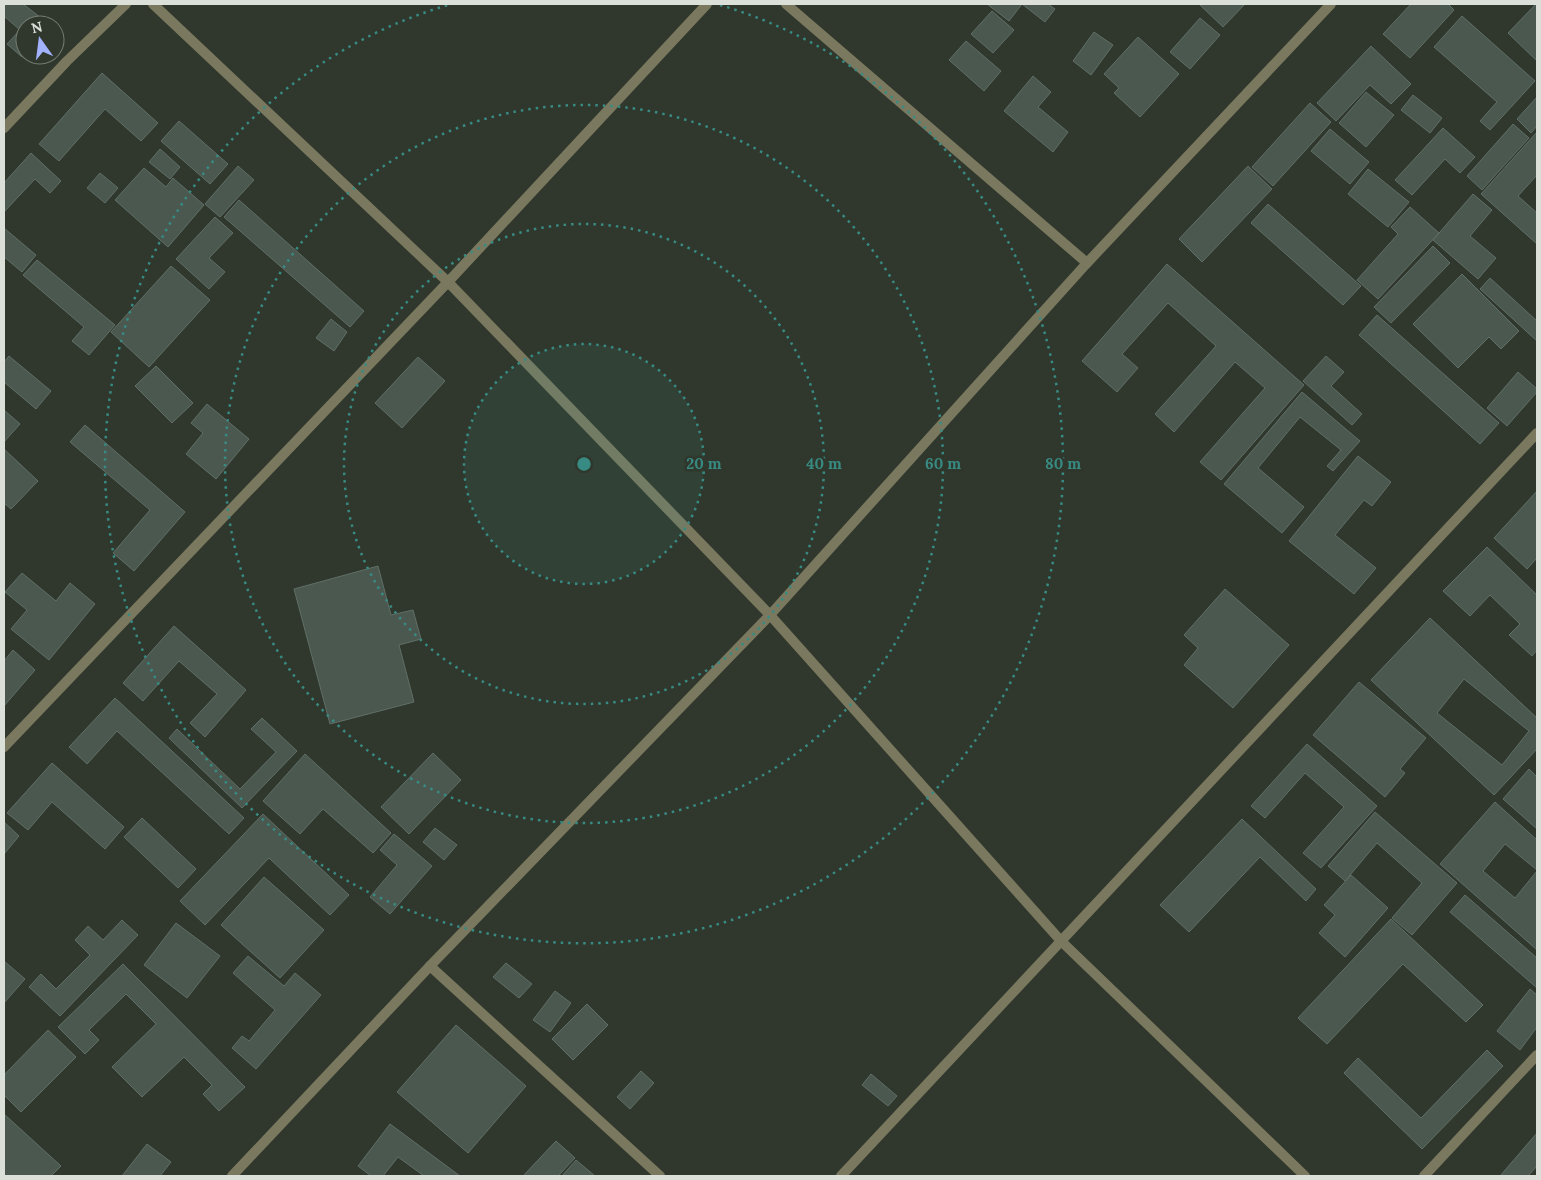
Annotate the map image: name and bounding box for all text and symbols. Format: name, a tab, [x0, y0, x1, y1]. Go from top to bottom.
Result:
north arrow	[15, 15, 65, 65]
text: N	[29, 17, 44, 37]
text: 20 m	[686, 454, 722, 473]
text: 40 m	[806, 454, 842, 473]
text: 60 m	[925, 454, 961, 473]
text: 80 m	[1045, 454, 1081, 473]
centre of rings	[575, 455, 593, 473]

